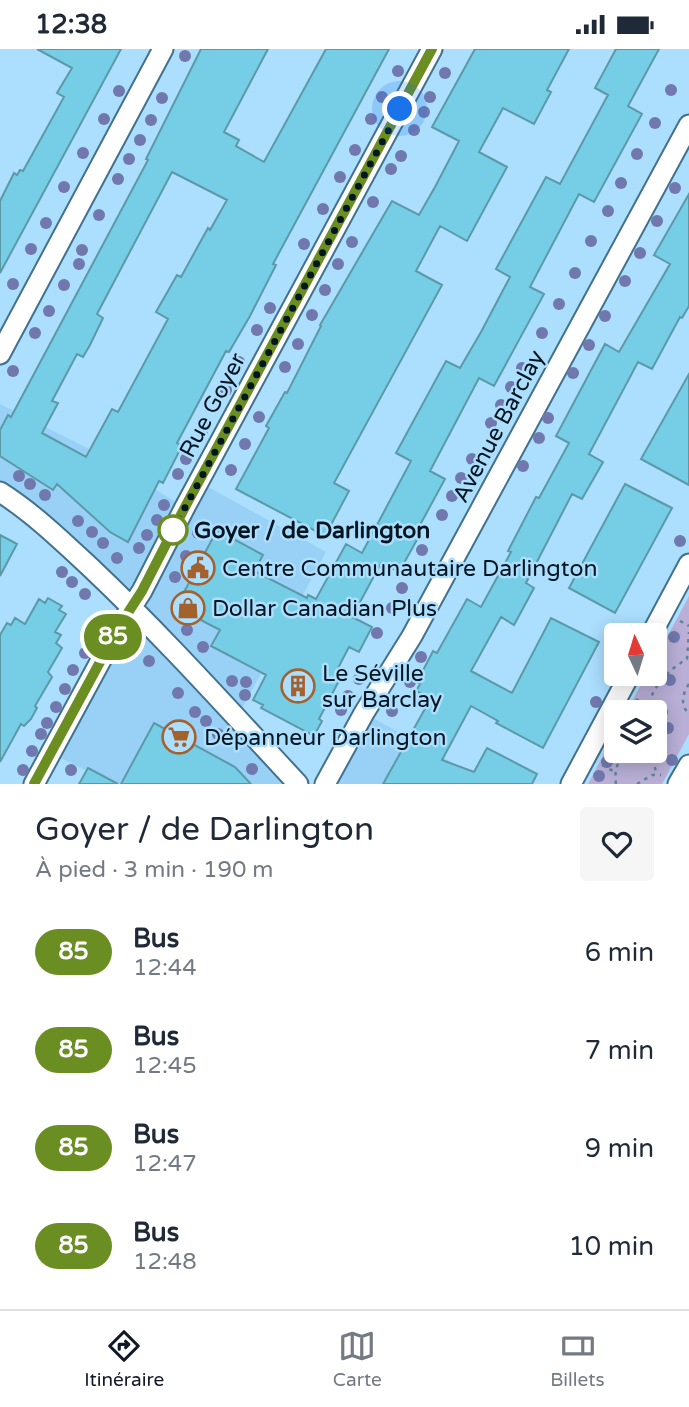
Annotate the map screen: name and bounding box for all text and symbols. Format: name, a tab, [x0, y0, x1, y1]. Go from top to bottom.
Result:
text: 12:38	[35, 9, 107, 40]
your location	[382, 91, 417, 126]
street label: Avenue Barclay	[447, 345, 551, 508]
street label: Rue Goyer	[174, 348, 252, 463]
marker: Goyer / de Darlington	[158, 515, 188, 545]
place label: Goyer / de Darlington	[194, 517, 430, 545]
public building icon: Centre Communautaire Darlington	[179, 549, 217, 587]
place label: Centre Communautaire Darlington	[222, 555, 597, 583]
shop icon: Dollar Canadian Plus	[169, 589, 207, 627]
place label: Dollar Canadian Plus	[212, 595, 437, 623]
line badge: 85	[82, 614, 144, 660]
text: 85	[98, 622, 128, 651]
north arrow	[604, 623, 667, 686]
map controls	[604, 623, 667, 763]
place label: Le Séville sur Barclay	[322, 660, 442, 714]
building icon: Le Séville sur Barclay	[279, 667, 317, 705]
button: layers	[604, 700, 667, 763]
supermarket icon: Dépanneur Darlington	[160, 718, 198, 756]
place label: Dépanneur Darlington	[204, 724, 447, 752]
button: heart	[580, 807, 654, 881]
text: Goyer / de Darlington	[35, 810, 374, 849]
text: À pied · 3 min · 190 m	[35, 856, 274, 884]
text: Bus	[133, 923, 179, 954]
text: 85	[58, 937, 89, 966]
text: 6 min	[585, 937, 654, 968]
text: 12:44	[133, 954, 197, 982]
text: Bus	[133, 1021, 179, 1052]
text: 85	[58, 1035, 89, 1064]
text: 7 min	[585, 1035, 654, 1066]
text: 12:45	[133, 1052, 197, 1080]
text: Bus	[133, 1119, 179, 1150]
text: 85	[58, 1133, 89, 1162]
text: 9 min	[585, 1133, 654, 1164]
text: 12:47	[133, 1150, 197, 1178]
text: Bus	[133, 1217, 179, 1248]
text: 85	[58, 1231, 89, 1260]
text: 10 min	[568, 1231, 654, 1262]
text: 12:48	[133, 1248, 197, 1276]
tab: Itinéraire	[84, 1327, 164, 1391]
tab: Carte	[333, 1327, 382, 1391]
tab: Billets	[550, 1327, 605, 1391]

